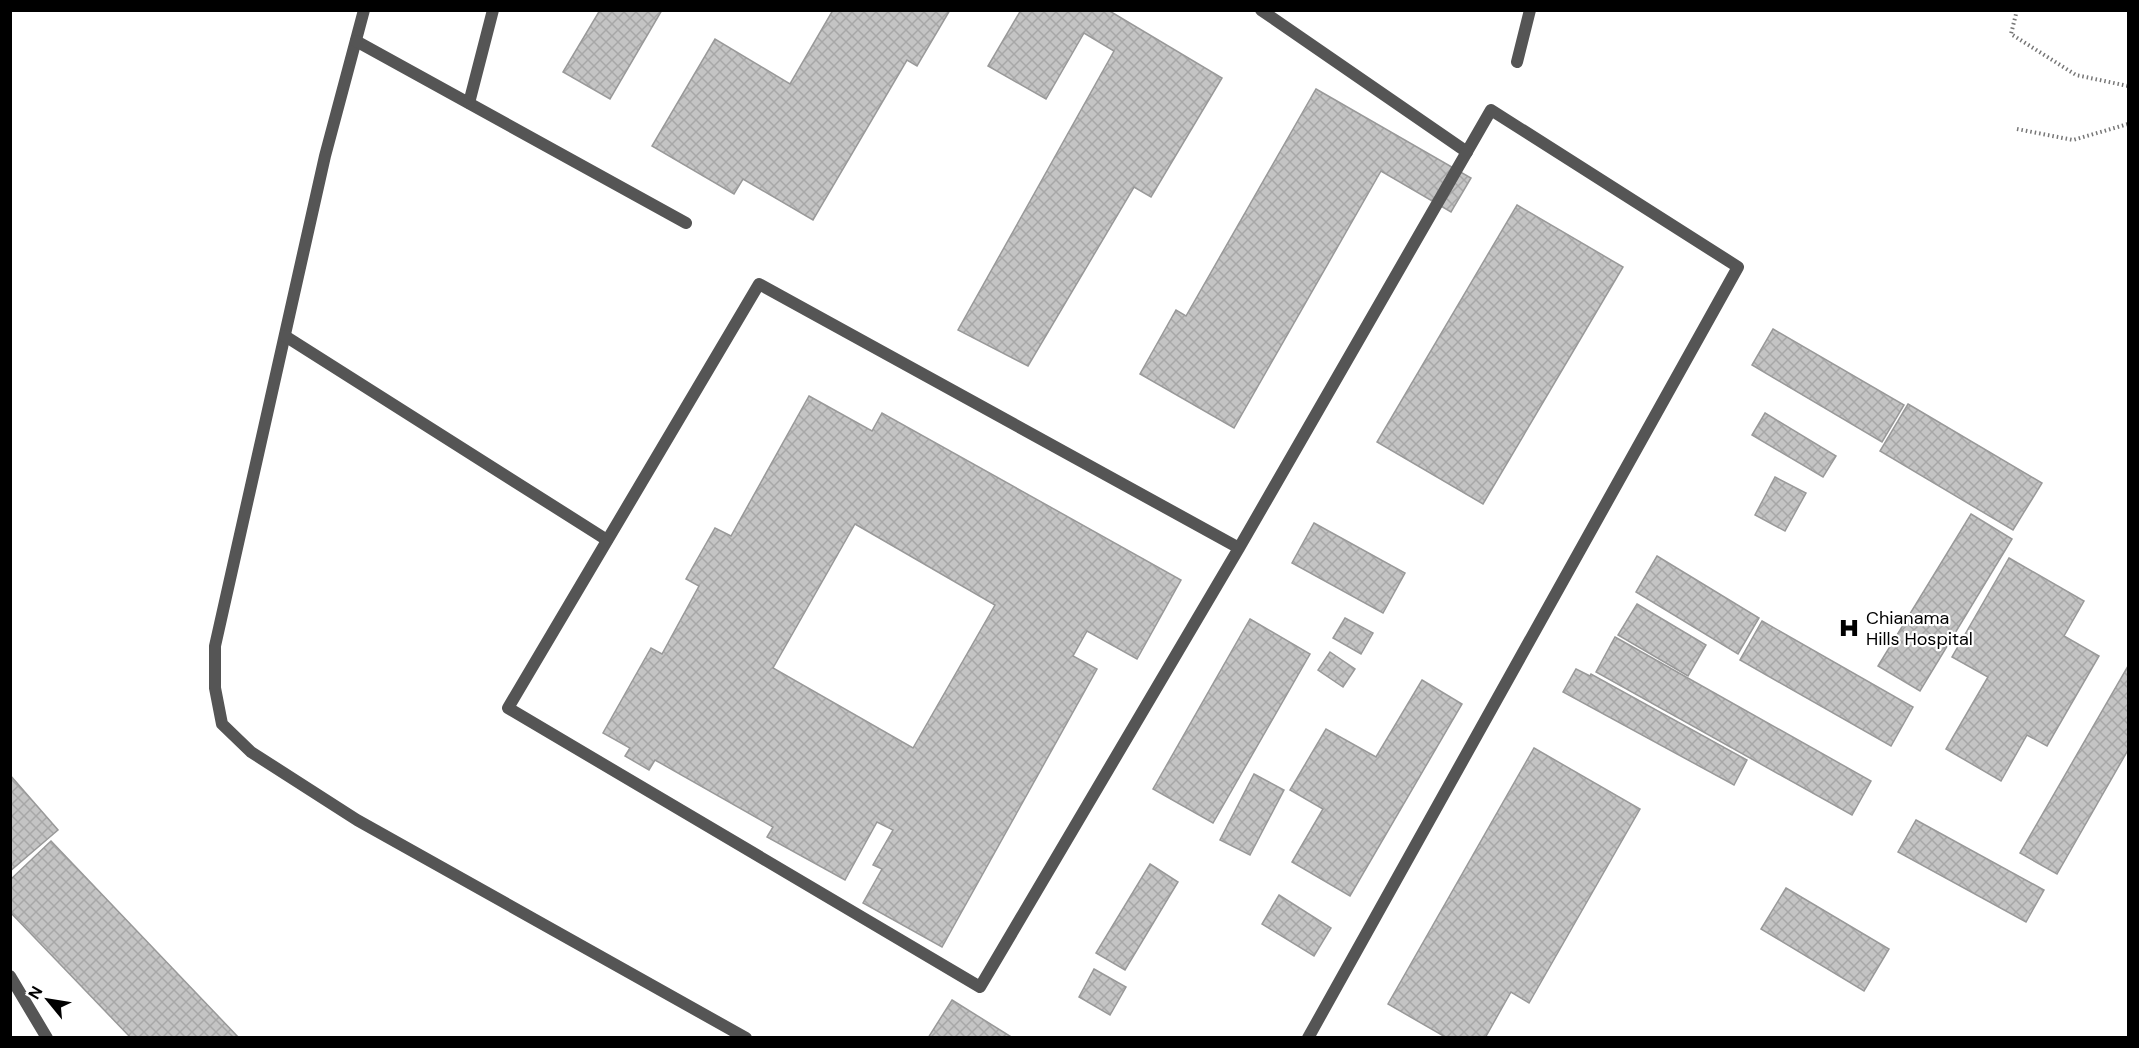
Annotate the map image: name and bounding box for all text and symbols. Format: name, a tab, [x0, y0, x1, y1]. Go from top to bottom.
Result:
place label: Chianama Hills Hospital	[1866, 606, 1973, 651]
hospital icon: Chianama Hills Hospital	[1837, 616, 1861, 640]
north arrow	[18, 970, 78, 1030]
text: N	[23, 982, 47, 1003]

